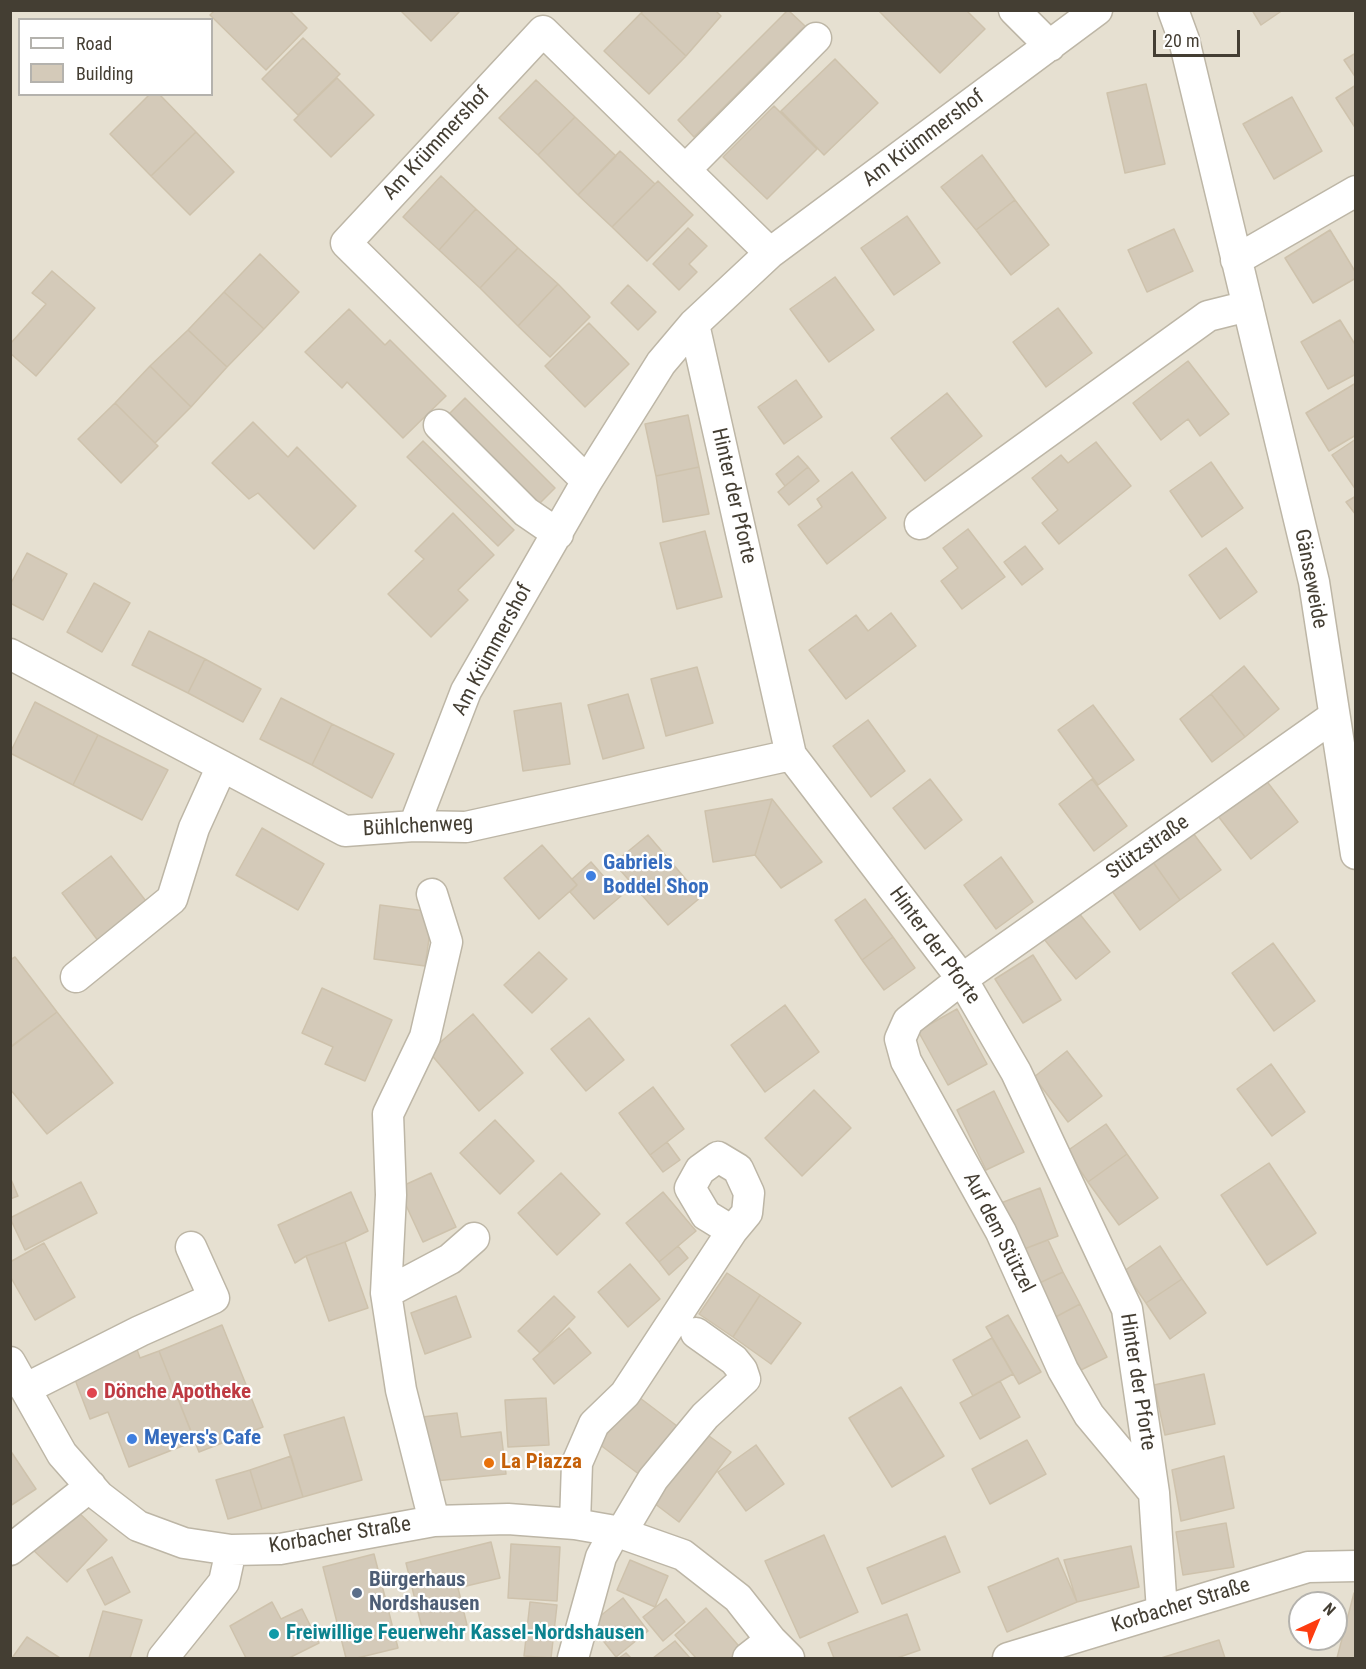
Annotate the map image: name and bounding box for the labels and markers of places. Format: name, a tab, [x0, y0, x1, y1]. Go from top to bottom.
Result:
place label: Gabriels Boddel Shop	[603, 851, 709, 901]
marker: Gabriels Boddel Shop	[584, 869, 598, 883]
place label: Dönche Apotheke	[104, 1380, 251, 1406]
marker: Dönche Apotheke	[85, 1386, 99, 1400]
place label: Meyers's Cafe	[144, 1426, 261, 1452]
marker: Meyers's Cafe	[125, 1432, 139, 1446]
place label: La Piazza	[501, 1450, 582, 1476]
marker: La Piazza	[482, 1456, 496, 1470]
place label: Bürgerhaus Nordshausen	[369, 1568, 479, 1618]
marker: Bürgerhaus Nordshausen	[350, 1586, 364, 1600]
place label: Freiwillige Feuerwehr Kassel-Nordshausen	[286, 1621, 645, 1647]
marker: Freiwillige Feuerwehr Kassel-Nordshausen	[267, 1627, 281, 1641]

